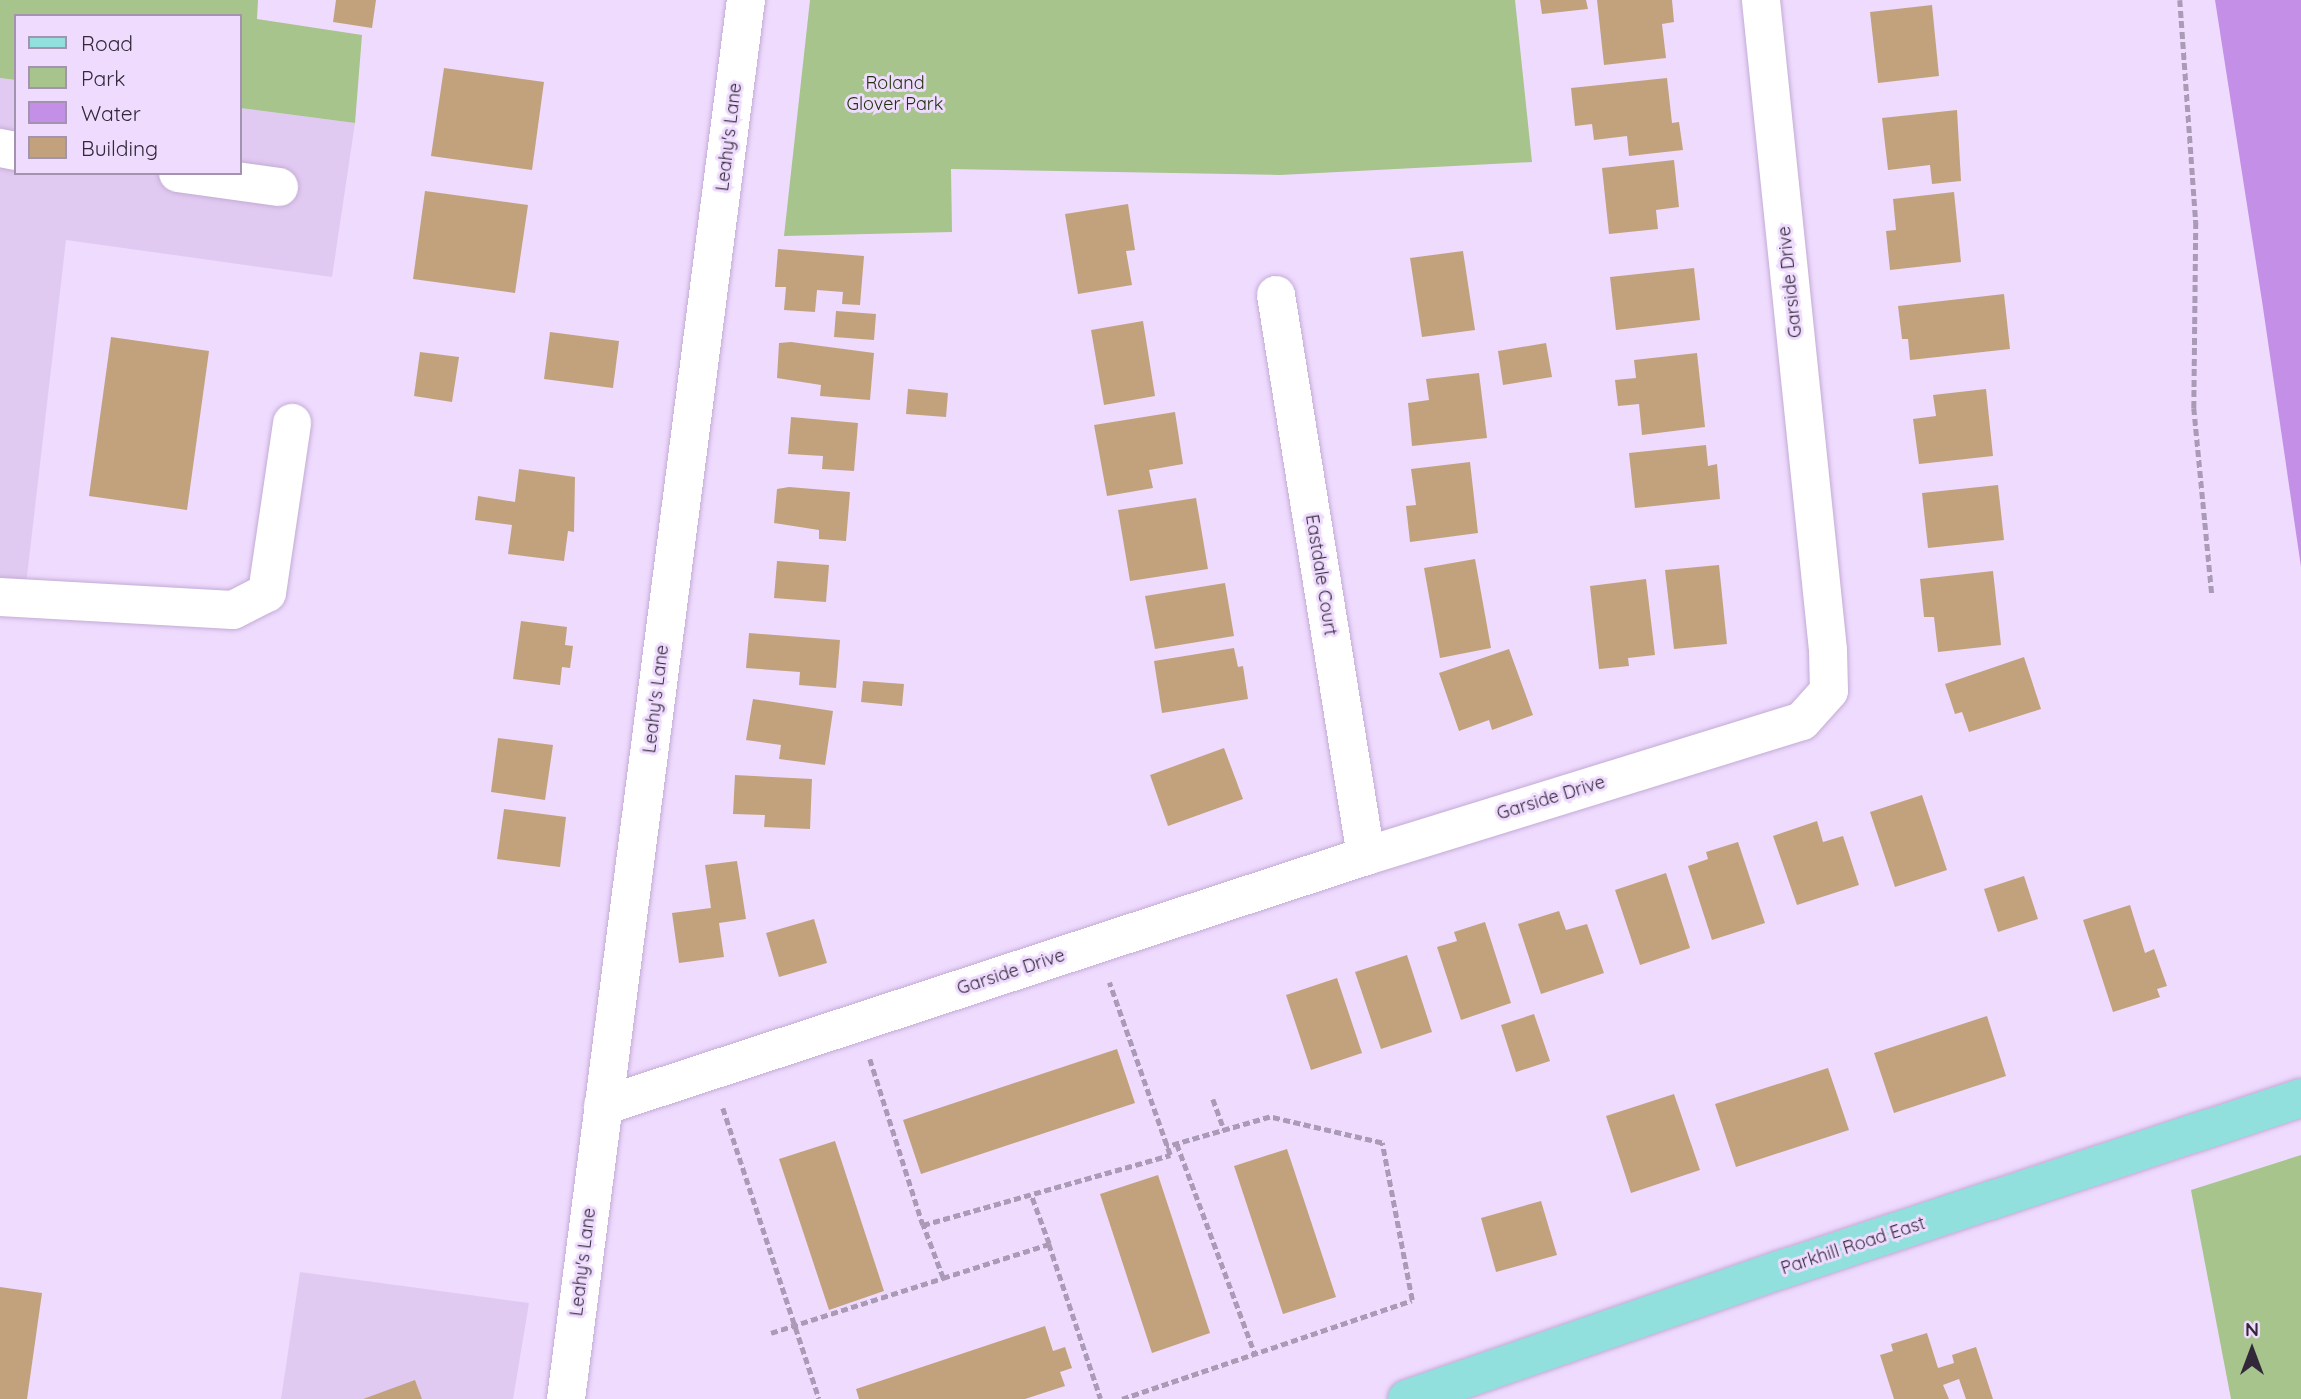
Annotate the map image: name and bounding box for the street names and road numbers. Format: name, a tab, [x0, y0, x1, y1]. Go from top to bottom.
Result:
street label: Leahy's Lane	[712, 82, 746, 192]
street label: Garside Drive	[1773, 225, 1807, 339]
street label: Eastdale Court	[1301, 513, 1341, 637]
street label: Leahy's Lane	[639, 644, 673, 754]
street label: Garside Drive	[1494, 771, 1608, 825]
street label: Garside Drive	[954, 944, 1068, 1000]
street label: Leahy's Lane	[566, 1207, 600, 1317]
street label: Parkhill Road East	[1778, 1212, 1928, 1280]

